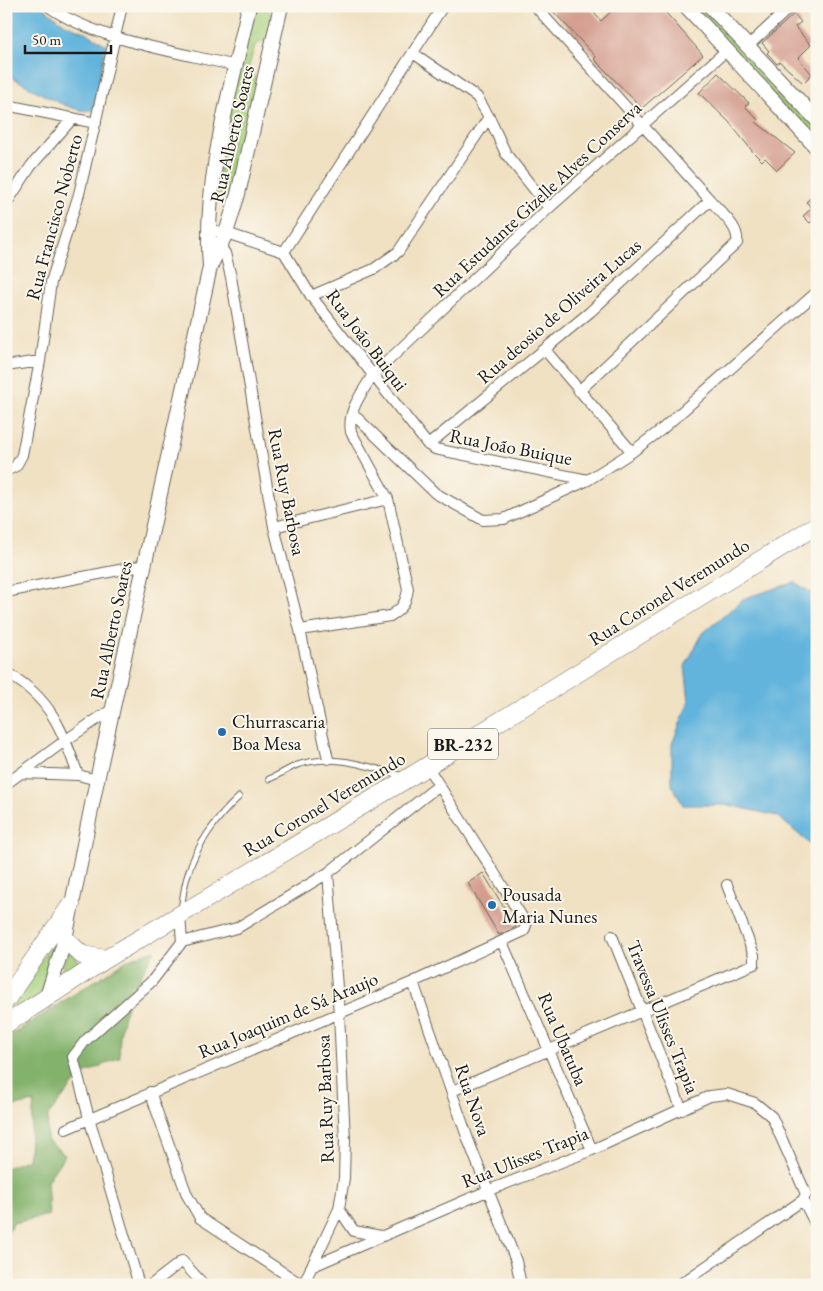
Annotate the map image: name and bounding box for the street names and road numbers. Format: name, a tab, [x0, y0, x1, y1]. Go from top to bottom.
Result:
street label: Rua Alberto Soares	[204, 63, 260, 205]
street label: Rua Estudante Gizelle Alves Conserva	[427, 95, 647, 303]
street label: Rua Francisco Noberto	[20, 131, 88, 303]
street label: Rua deosio de Oliveira Lucas	[472, 233, 646, 389]
street label: Rua João Buiqui	[320, 284, 414, 396]
street label: Rua João Buique	[448, 423, 574, 471]
street label: Rua Ruy Barbosa	[262, 426, 312, 558]
street label: Rua Coronel Veremundo	[584, 532, 754, 652]
street label: Rua Alberto Soares	[84, 559, 138, 701]
road number: BR-232	[428, 729, 498, 760]
street label: Rua Coronel Veremundo	[238, 746, 410, 862]
street label: Travessa Ulisses Trapia	[621, 937, 705, 1098]
street label: Rua Joaquim de Sá Araujo	[194, 966, 382, 1064]
street label: Rua Ubatuba	[532, 989, 594, 1090]
street label: Rua Ruy Barbosa	[310, 1034, 340, 1164]
street label: Rua Nova	[449, 1061, 497, 1140]
street label: Rua Ulisses Trapia	[458, 1120, 592, 1194]

